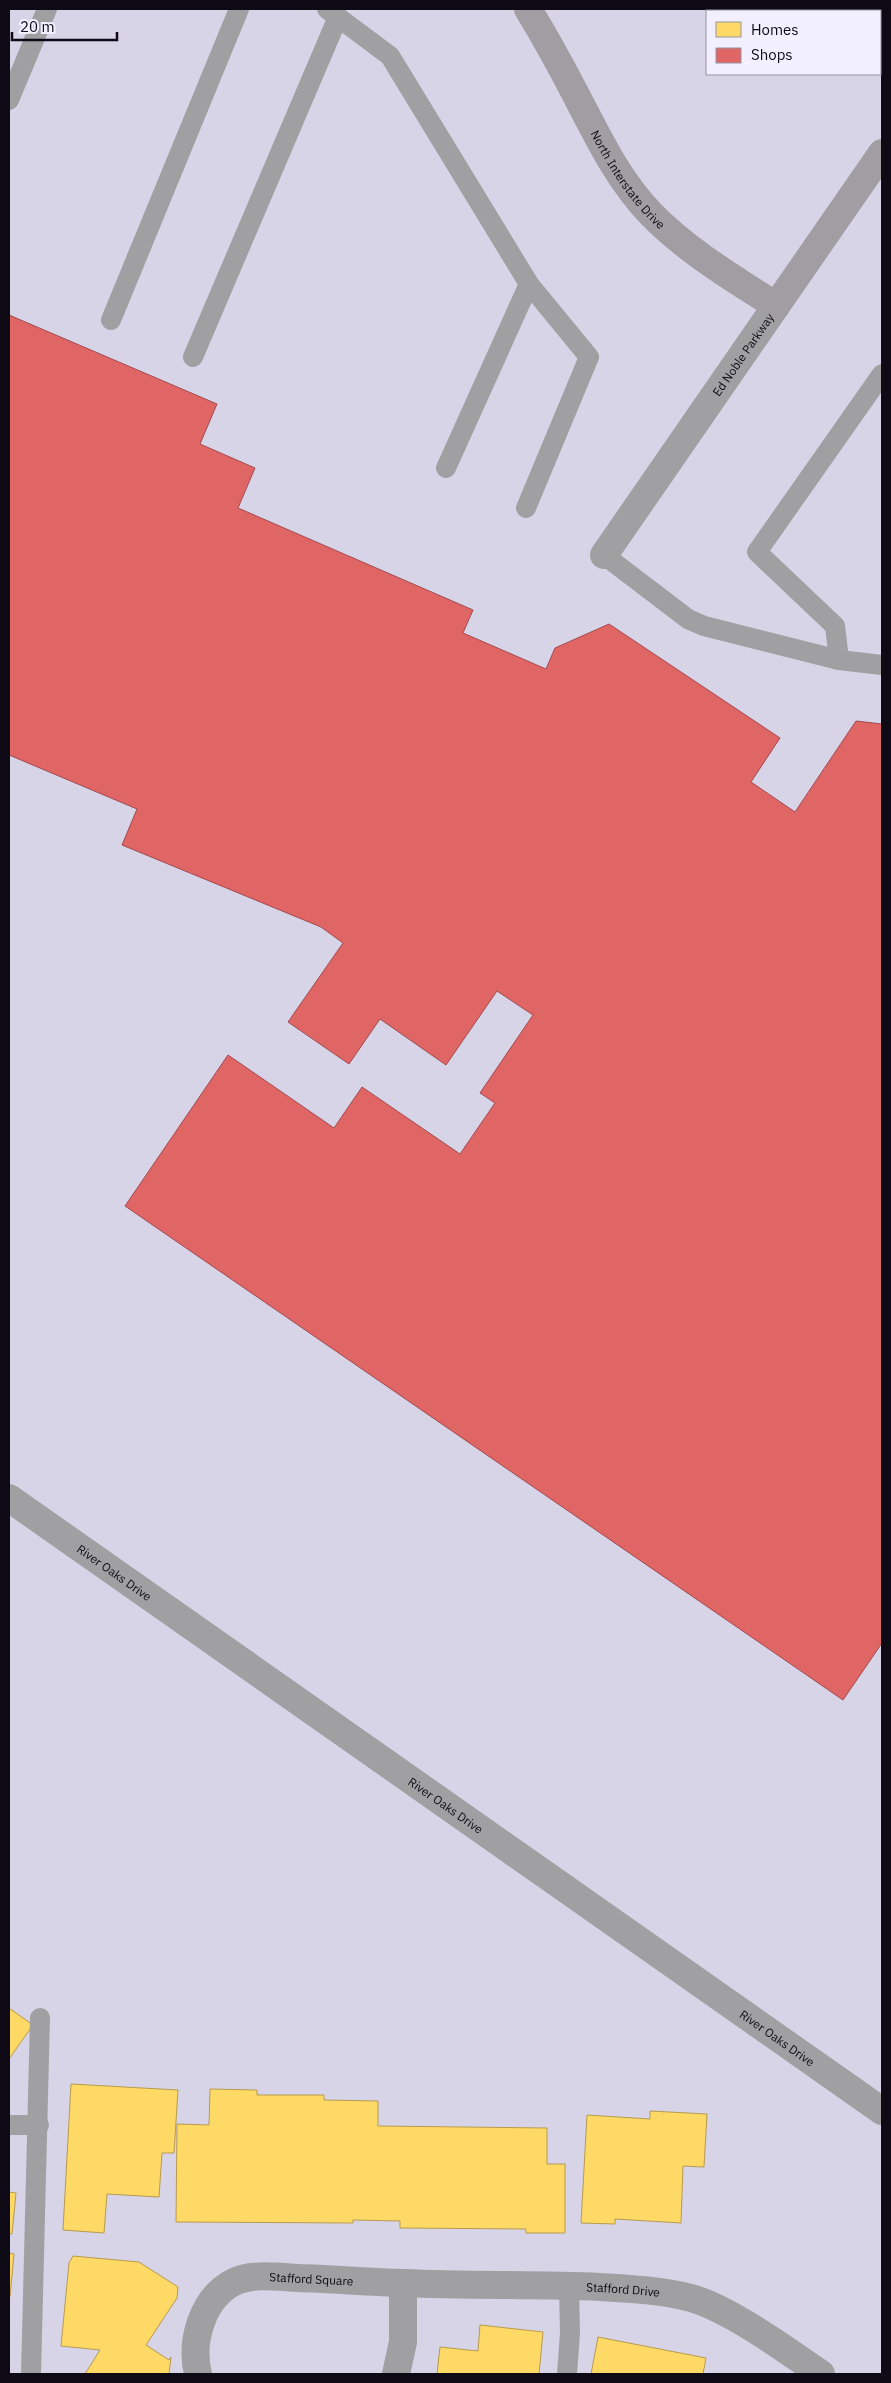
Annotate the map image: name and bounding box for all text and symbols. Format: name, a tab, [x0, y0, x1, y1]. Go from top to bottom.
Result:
scale bar	[12, 10, 118, 42]
legend	[706, 10, 881, 75]
text: 20 m	[20, 17, 55, 36]
text: Homes	[751, 20, 799, 39]
text: Shops	[751, 45, 793, 64]
street label: North Interstate Drive	[588, 127, 669, 232]
street label: Ed Noble Parkway	[709, 310, 777, 399]
street label: River Oaks Drive	[74, 1541, 155, 1604]
street label: River Oaks Drive	[406, 1773, 487, 1837]
street label: River Oaks Drive	[737, 2006, 818, 2069]
street label: Stafford Square	[269, 2269, 354, 2288]
street label: Stafford Drive	[586, 2279, 661, 2299]

